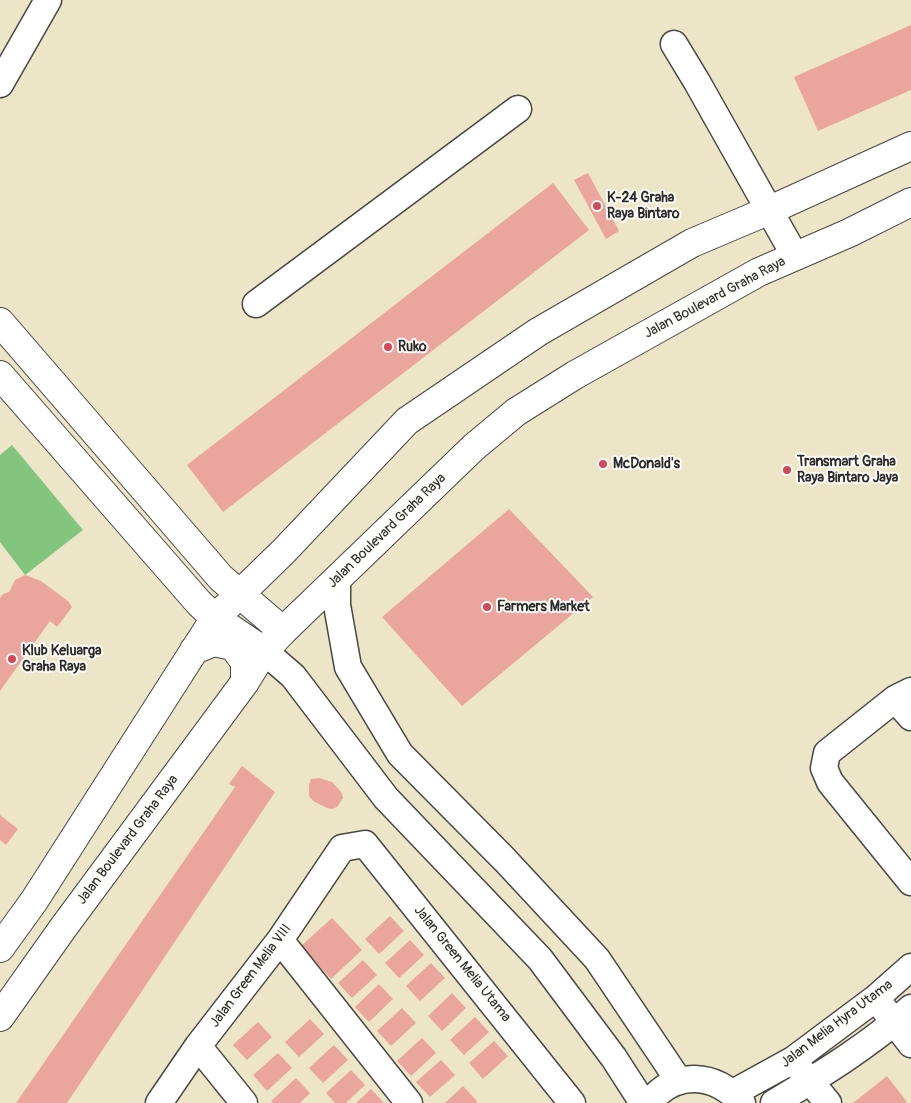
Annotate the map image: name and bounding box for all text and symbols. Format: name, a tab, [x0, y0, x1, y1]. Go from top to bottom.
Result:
place label: K-24 Graha Raya Bintaro	[607, 190, 680, 222]
marker: K-24 Graha Raya Bintaro	[591, 200, 603, 212]
street label: Jalan Boulevard Graha Raya	[641, 254, 789, 342]
place label: Ruko	[398, 339, 427, 355]
marker: Ruko	[382, 341, 394, 353]
place label: Transmart Graha Raya Bintaro Jaya	[797, 454, 898, 487]
place label: McDonald's	[613, 456, 680, 472]
marker: McDonald's	[597, 458, 609, 470]
marker: Transmart Graha Raya Bintaro Jaya	[781, 464, 793, 476]
street label: Jalan Boulevard Graha Raya	[324, 470, 450, 592]
place label: Farmers Market	[497, 599, 590, 615]
marker: Farmers Market	[481, 601, 493, 613]
place label: Klub Keluarga Graha Raya	[22, 643, 102, 676]
marker: Klub Keluarga Graha Raya	[6, 653, 18, 665]
street label: Jalan Boulevard Graha Raya	[74, 772, 182, 908]
street label: Jalan Green Melia Utama	[410, 902, 514, 1026]
street label: Jalan Green Melia VIII	[207, 921, 295, 1031]
street label: Jalan Melia Hyra Utama	[778, 976, 896, 1072]

